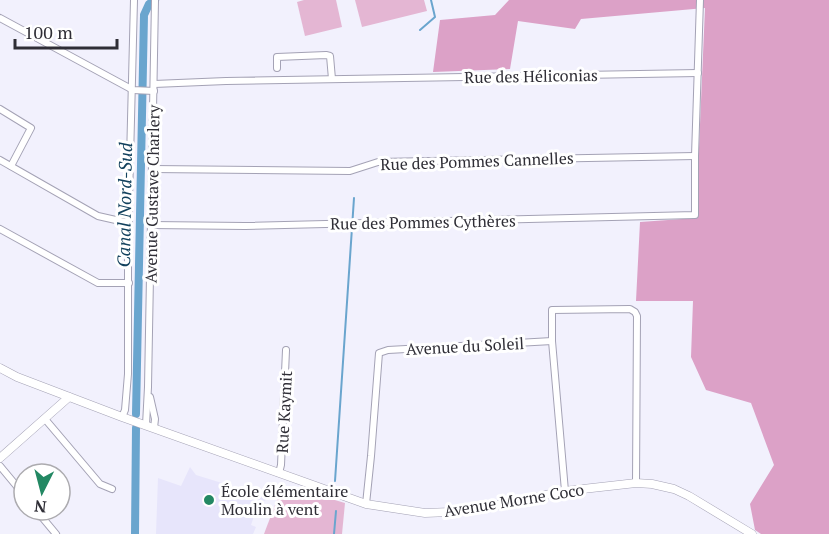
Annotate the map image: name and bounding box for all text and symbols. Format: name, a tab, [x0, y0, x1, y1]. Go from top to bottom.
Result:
scale bar	[15, 12, 117, 50]
text: 100 m	[24, 20, 73, 44]
street label: Rue des Héliconias	[464, 64, 598, 88]
street label: Avenue Gustave Charlery	[139, 104, 165, 283]
water label: Canal Nord-Sud	[111, 142, 137, 268]
street label: Rue des Pommes Cannelles	[380, 147, 574, 175]
street label: Rue des Pommes Cythères	[330, 209, 516, 235]
street label: Avenue du Soleil	[405, 332, 525, 360]
street label: Rue Kaymit	[271, 370, 297, 454]
north arrow	[12, 462, 72, 522]
street label: Avenue Morne Coco	[442, 478, 586, 522]
place label: École élémentaire Moulin à vent	[221, 480, 348, 520]
marker: École élémentaire Moulin à vent	[202, 493, 216, 507]
text: N	[33, 495, 48, 518]

